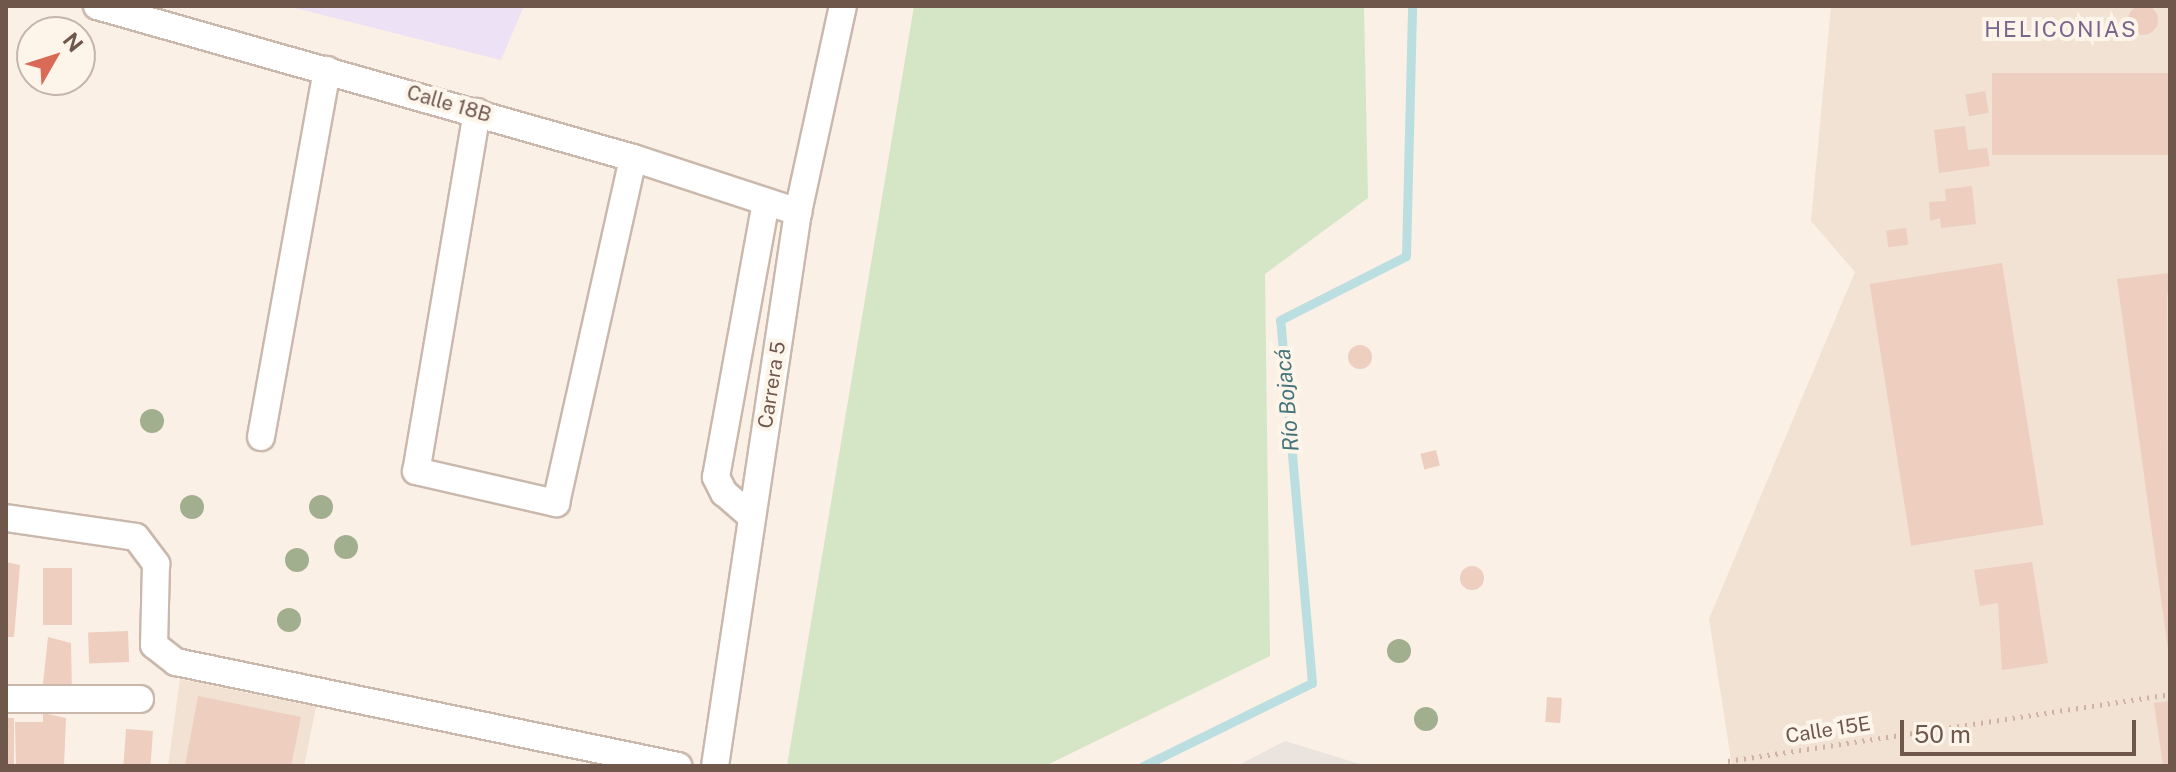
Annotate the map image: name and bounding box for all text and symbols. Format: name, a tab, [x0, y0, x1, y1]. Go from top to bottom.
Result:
north arrow	[16, 16, 96, 96]
district label: HELICONIAS	[1984, 17, 2138, 43]
text: N	[58, 27, 89, 57]
street label: Calle 18B	[404, 81, 494, 127]
street label: Carrera 5	[753, 340, 791, 430]
water label: Río Bojacá	[1269, 347, 1305, 453]
scale bar	[1904, 704, 2140, 754]
street label: Calle 15E	[1784, 711, 1872, 749]
text: 50 m	[1914, 720, 1971, 748]

